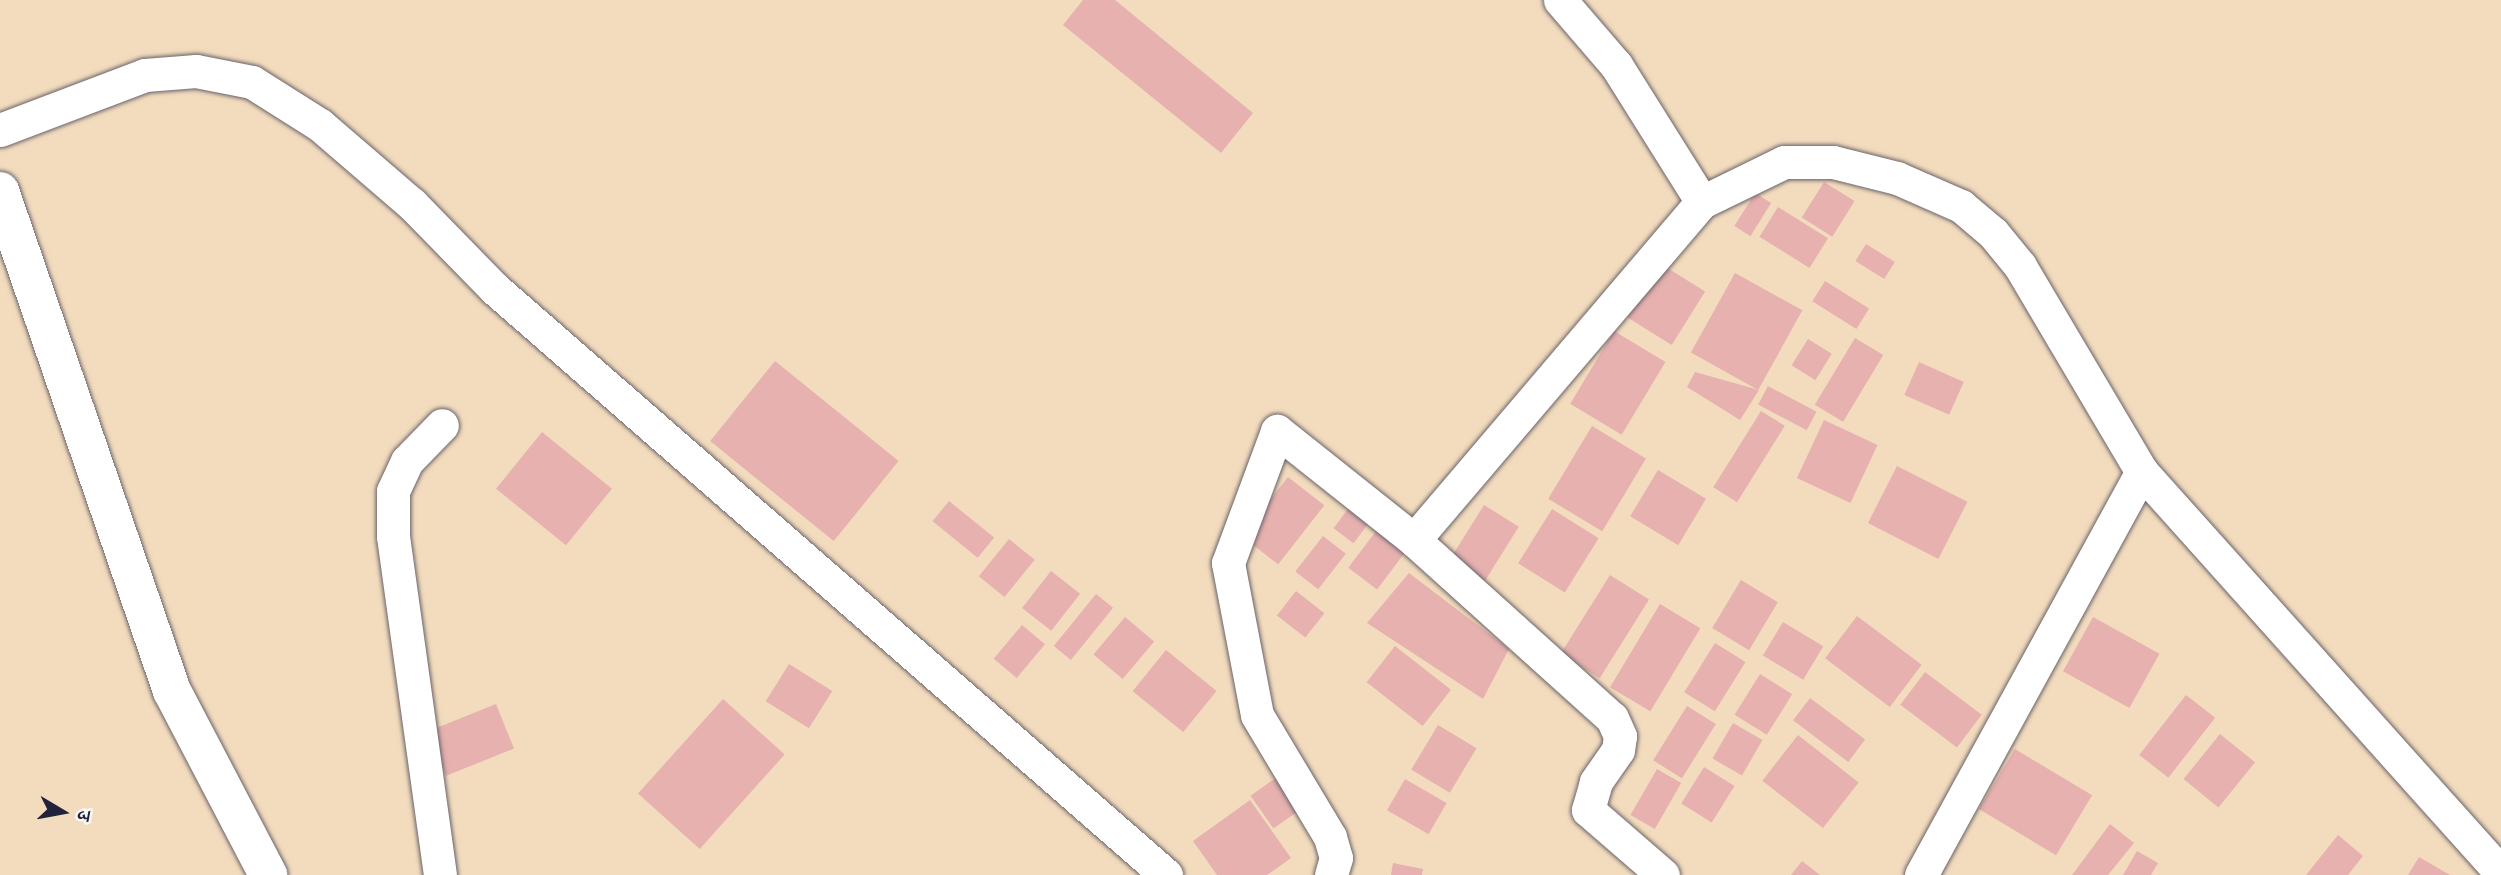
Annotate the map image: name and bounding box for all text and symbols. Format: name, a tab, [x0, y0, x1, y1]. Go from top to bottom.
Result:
north arrow	[28, 777, 98, 847]
text: उ	[72, 809, 95, 822]

